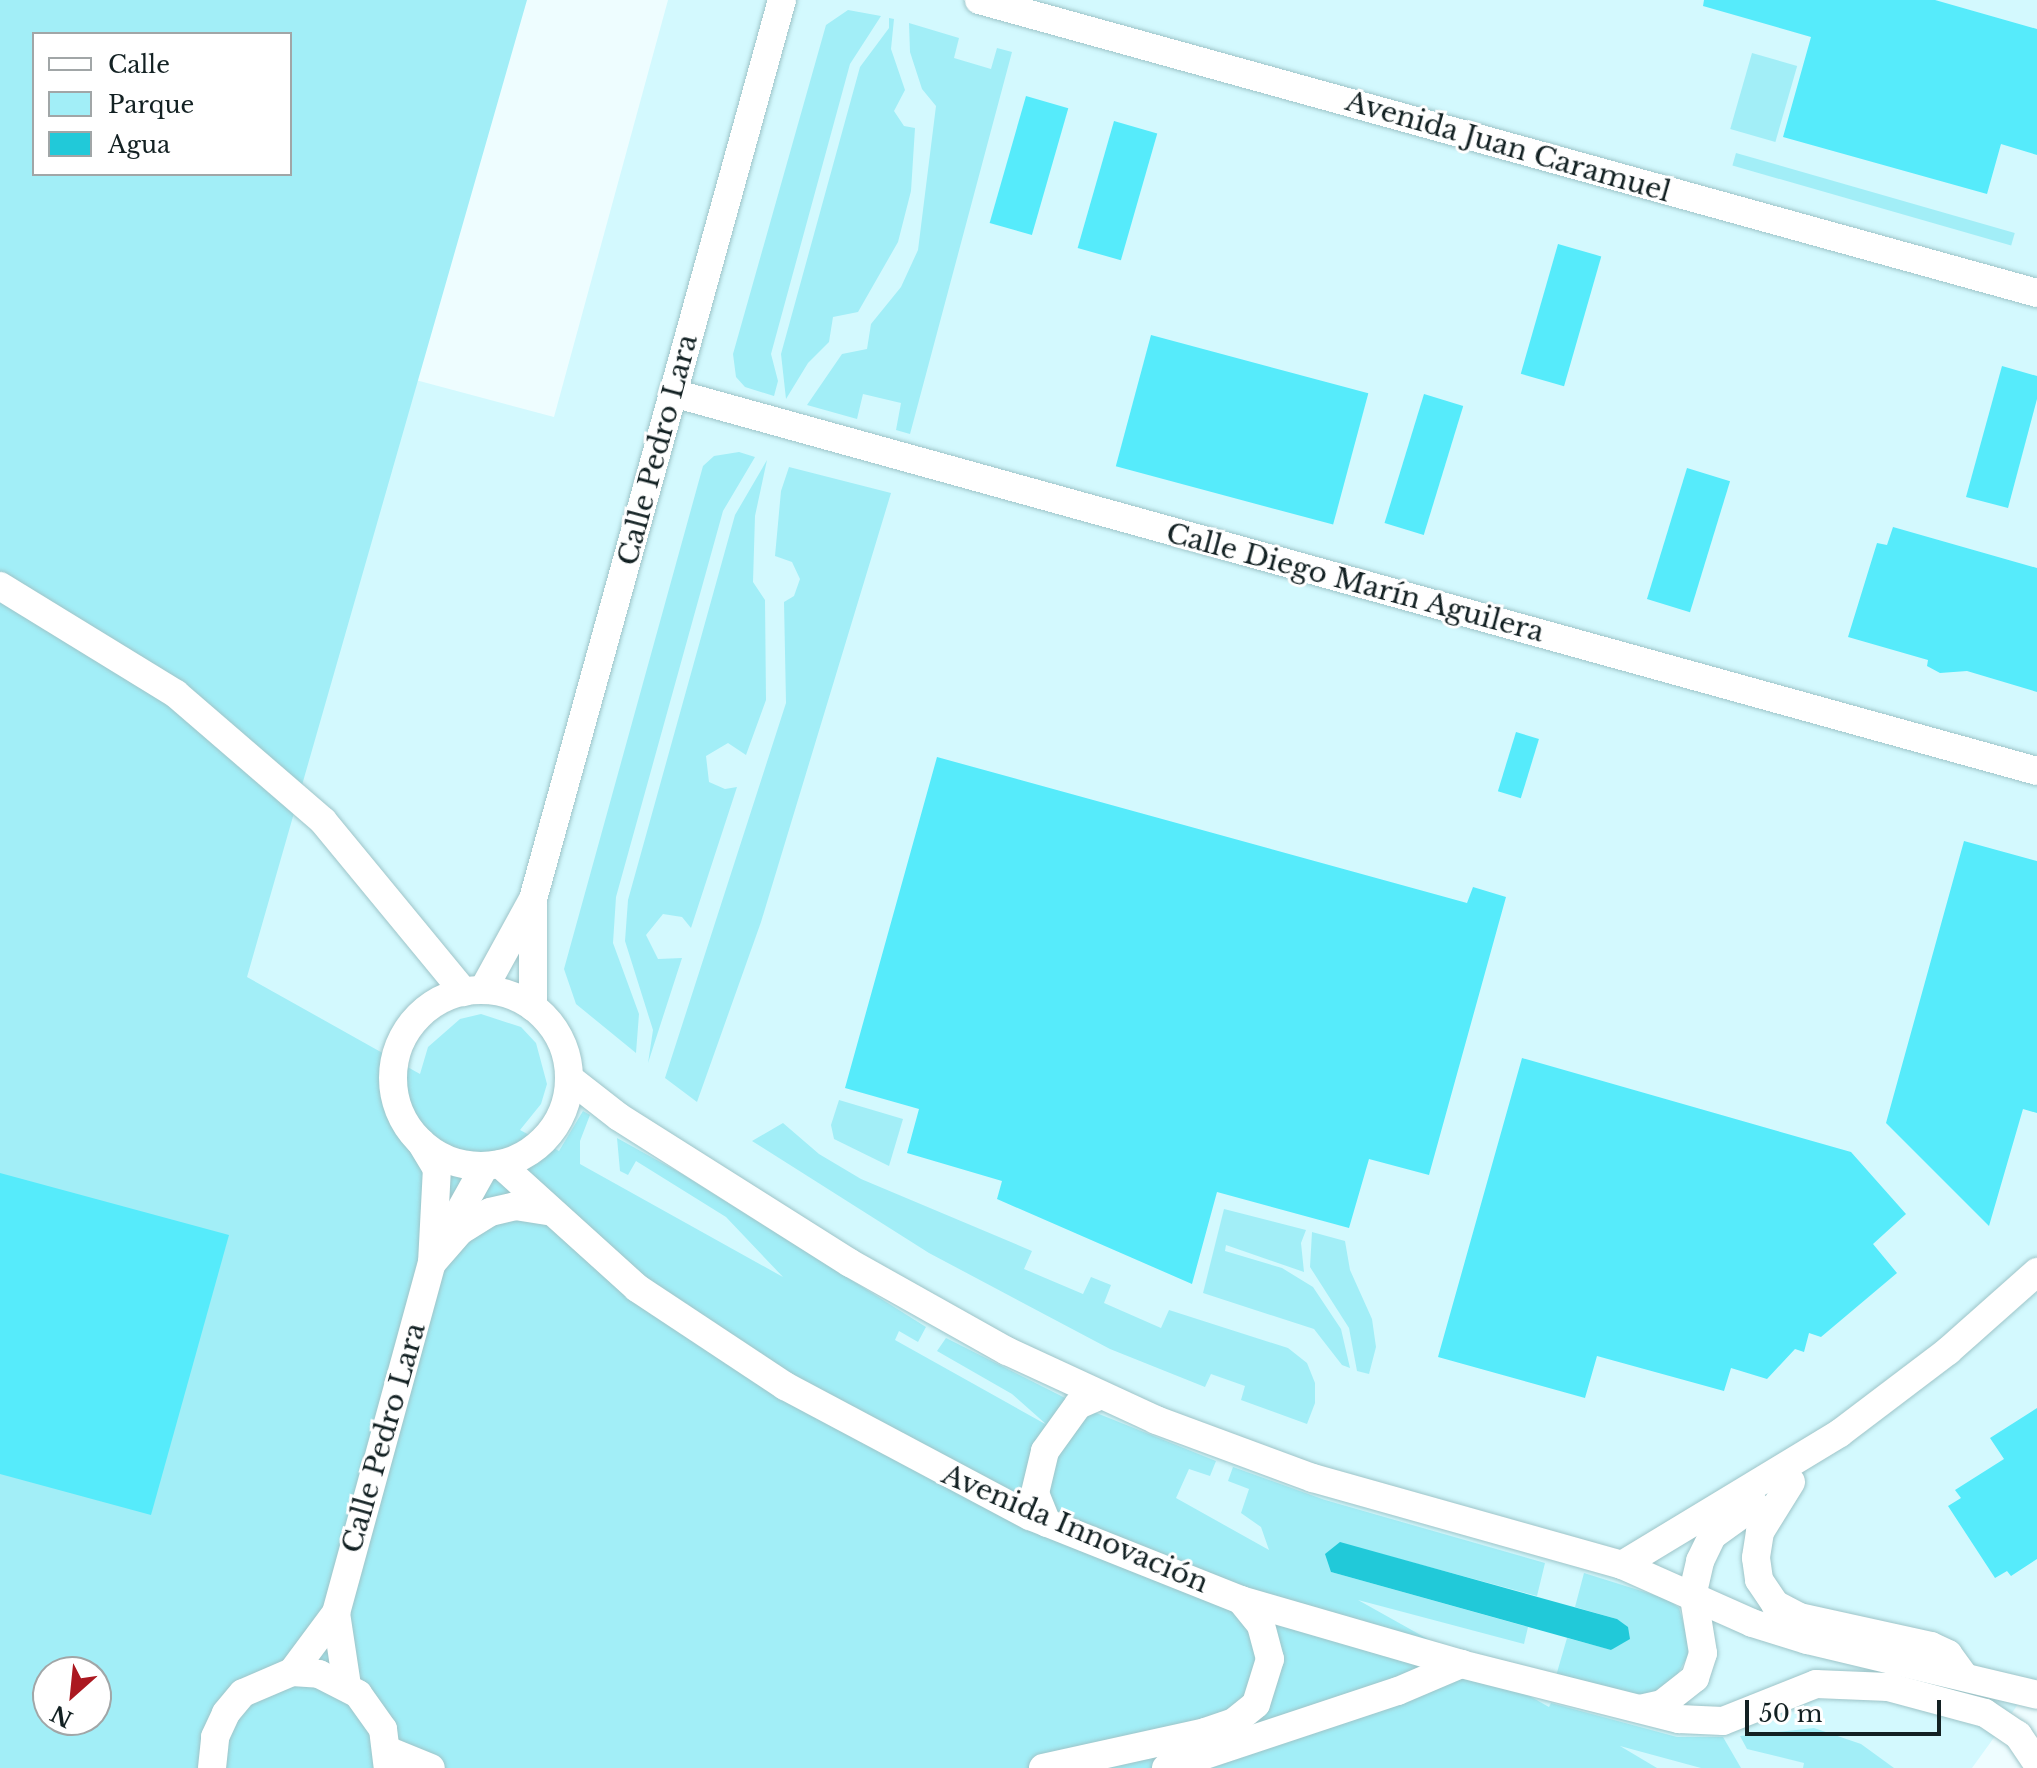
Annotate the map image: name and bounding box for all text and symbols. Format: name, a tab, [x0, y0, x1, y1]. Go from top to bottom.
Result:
legend	[32, 32, 292, 176]
text: Calle	[108, 50, 170, 79]
street label: Avenida Juan Caramuel	[1342, 84, 1674, 210]
text: Parque	[108, 90, 194, 119]
text: Agua	[108, 130, 170, 159]
street label: Calle Pedro Lara	[611, 331, 705, 569]
street label: Calle Diego Marín Aguilera	[1162, 516, 1548, 650]
street label: Calle Pedro Lara	[335, 1319, 433, 1557]
street label: Avenida Innovación	[937, 1458, 1213, 1600]
north arrow	[32, 1656, 112, 1736]
scale bar	[1749, 1684, 1945, 1734]
text: N	[46, 1699, 77, 1733]
text: 50 m	[1759, 1699, 1822, 1728]

